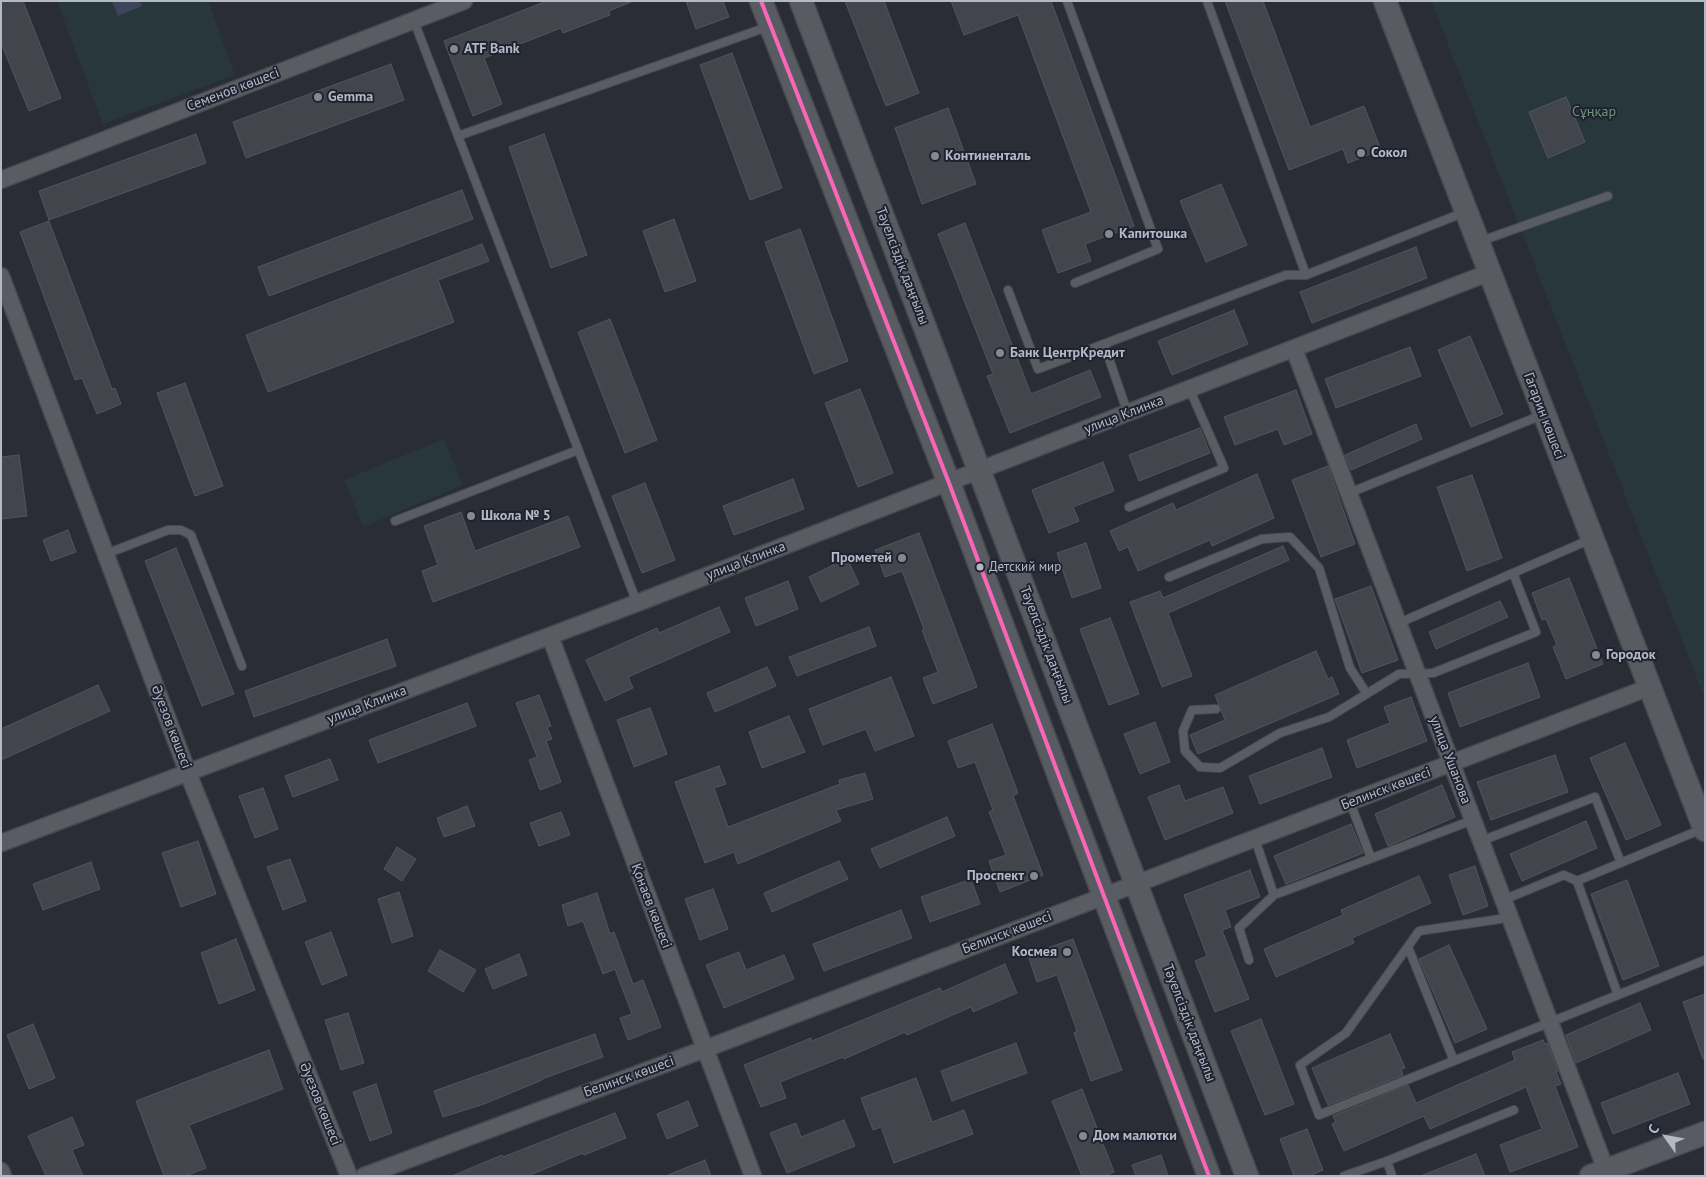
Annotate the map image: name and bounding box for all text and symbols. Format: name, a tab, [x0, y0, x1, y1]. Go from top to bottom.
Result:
place label: ATF Bank	[464, 41, 520, 57]
marker: ATF Bank	[448, 43, 460, 55]
street label: Семенов көшесі	[184, 65, 282, 115]
place label: Gemma	[328, 89, 373, 105]
marker: Gemma	[312, 91, 324, 103]
park label: Сұңқар	[1572, 104, 1616, 120]
place label: Сокол	[1371, 145, 1407, 161]
marker: Сокол	[1355, 147, 1367, 159]
place label: Континенталь	[945, 148, 1031, 164]
marker: Континенталь	[929, 150, 941, 162]
street label: Тәуелсіздік даңғылы	[872, 205, 932, 327]
place label: Капитошка	[1119, 226, 1187, 242]
marker: Капитошка	[1103, 228, 1115, 240]
place label: Банк ЦентрКредит	[1010, 345, 1125, 361]
marker: Банк ЦентрКредит	[994, 347, 1006, 359]
street label: Гагарин көшесі	[1520, 370, 1568, 462]
street label: улица Клинка	[1082, 392, 1166, 438]
place label: Школа № 5	[481, 508, 551, 524]
marker: Школа № 5	[465, 510, 477, 522]
street label: улица Клинка	[704, 538, 788, 584]
place label: Прометей	[831, 550, 892, 566]
marker: Прометей	[896, 552, 908, 564]
place label: Детский мир	[989, 559, 1061, 575]
marker: Детский мир	[975, 562, 985, 572]
street label: Тәуелсіздік даңғылы	[1016, 584, 1076, 706]
place label: Городок	[1606, 647, 1656, 663]
marker: Городок	[1590, 649, 1602, 661]
street label: улица Клинка	[325, 682, 409, 728]
street label: Әуезов көшесі	[147, 683, 195, 771]
street label: улица Ушанова	[1426, 714, 1474, 806]
street label: Белинск көшесі	[1339, 764, 1433, 814]
street label: Қонаев көшесі	[627, 861, 675, 951]
place label: Проспект	[967, 868, 1024, 884]
marker: Проспект	[1028, 870, 1040, 882]
street label: Белинск көшесі	[960, 908, 1054, 958]
place label: Космея	[1012, 944, 1057, 960]
marker: Космея	[1061, 946, 1073, 958]
street label: Тәуелсіздік даңғылы	[1159, 962, 1219, 1084]
street label: Белинск көшесі	[582, 1053, 676, 1101]
street label: Әуезов көшесі	[296, 1060, 344, 1148]
north arrow	[1641, 1112, 1691, 1162]
text: С	[1644, 1121, 1663, 1137]
place label: Дом малютки	[1093, 1128, 1177, 1144]
marker: Дом малютки	[1077, 1130, 1089, 1142]

